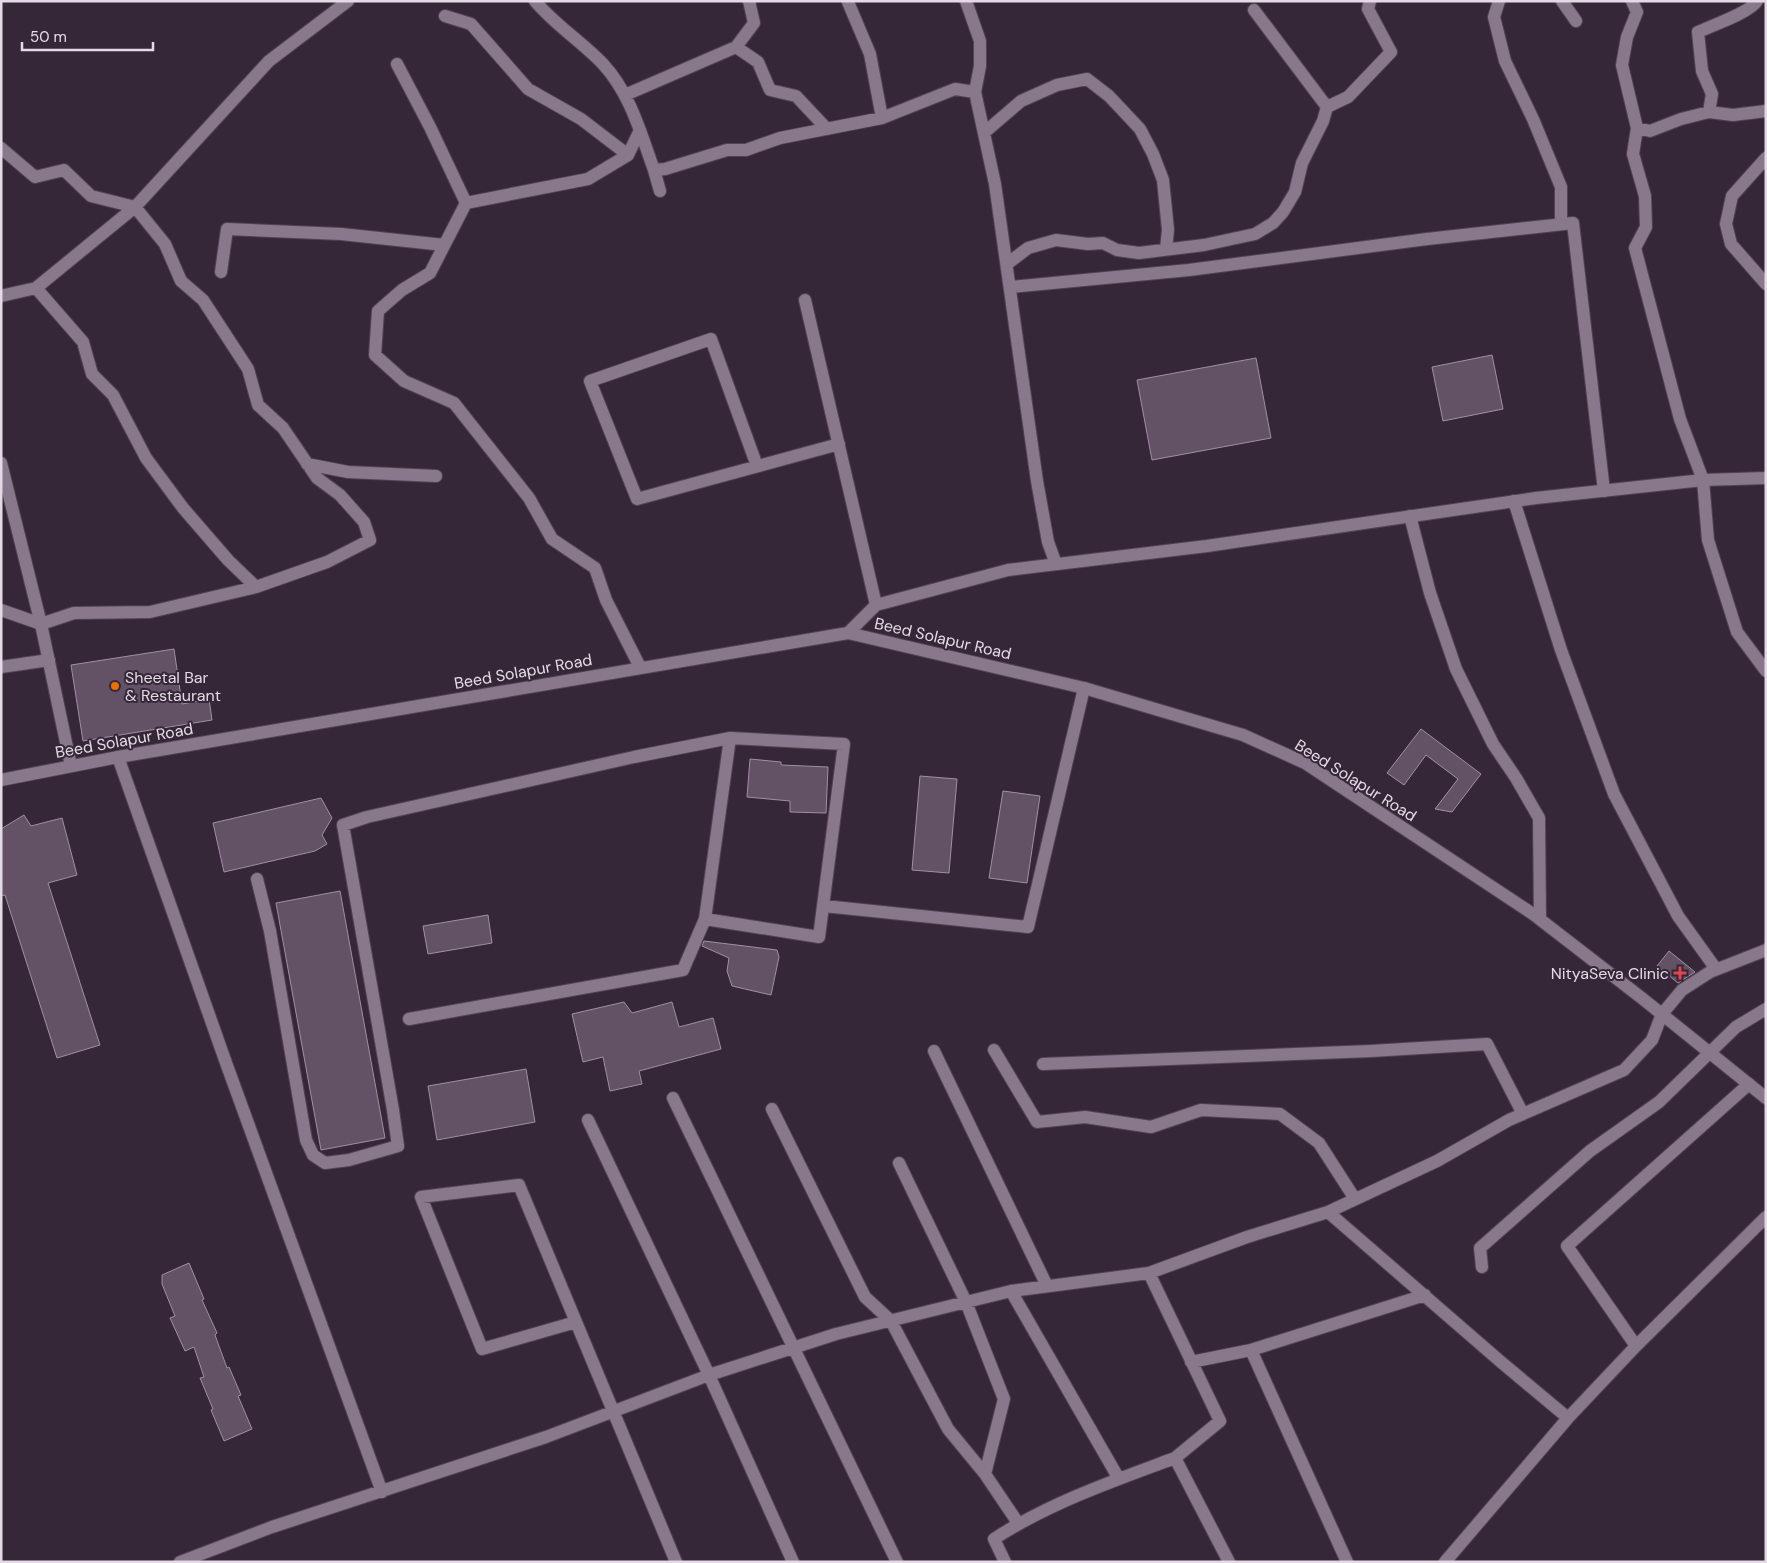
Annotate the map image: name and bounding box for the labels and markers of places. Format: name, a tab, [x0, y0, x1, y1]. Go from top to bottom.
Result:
place label: Sheetal Bar & Restaurant	[125, 667, 221, 706]
marker: Sheetal Bar & Restaurant	[109, 680, 121, 692]
place label: NityaSeva Clinic	[1551, 963, 1669, 984]
marker: NityaSeva Clinic	[1673, 966, 1687, 980]

